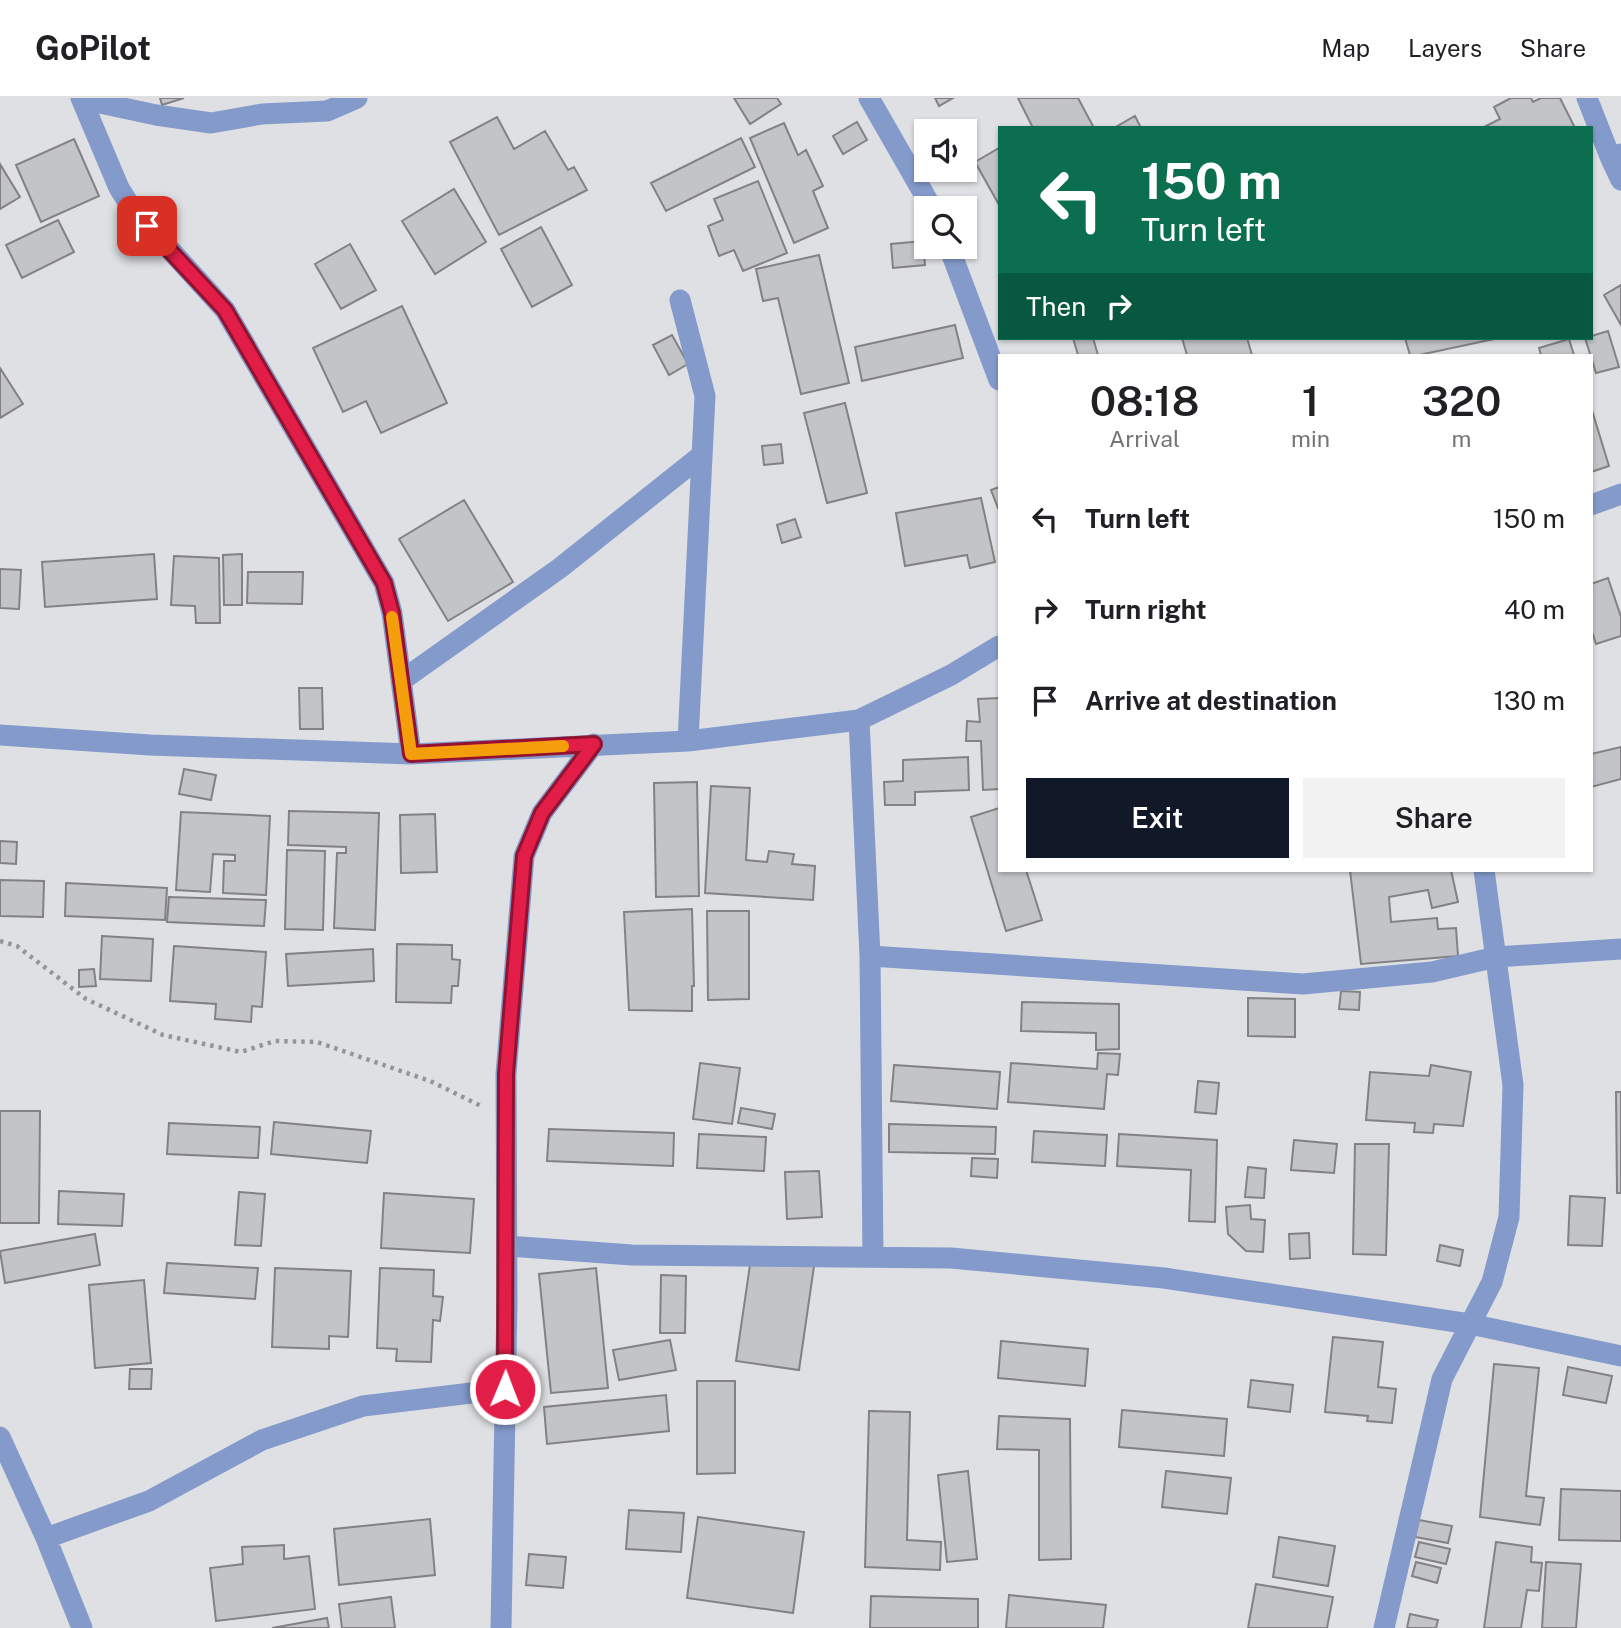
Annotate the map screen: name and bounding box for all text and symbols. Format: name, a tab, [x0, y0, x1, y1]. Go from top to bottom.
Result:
text: GoPilot	[35, 29, 151, 67]
text: Map	[1321, 34, 1370, 62]
text: Layers	[1408, 34, 1482, 62]
text: Share	[1520, 34, 1586, 62]
map controls	[914, 119, 977, 259]
button: sound	[914, 119, 977, 182]
text: 150 m	[1141, 152, 1282, 210]
icon: left	[1026, 154, 1117, 245]
pin	[117, 196, 177, 256]
button: search	[914, 196, 977, 259]
icon: arrive	[128, 207, 166, 245]
text: Turn left	[1141, 211, 1266, 248]
icon: right	[1100, 287, 1138, 325]
text: Then	[1026, 291, 1086, 322]
text: 08:18	[1090, 376, 1199, 425]
text: 1	[1302, 376, 1319, 425]
text: 320	[1422, 376, 1501, 425]
text: Arrival	[1109, 425, 1180, 452]
text: min	[1291, 425, 1330, 452]
text: m	[1452, 425, 1471, 452]
icon: left	[1026, 500, 1064, 538]
text: Turn left	[1085, 503, 1190, 534]
text: 150 m	[1493, 503, 1565, 534]
icon: right	[1026, 591, 1064, 629]
text: Turn right	[1085, 594, 1207, 625]
text: 40 m	[1504, 594, 1565, 625]
icon: arrive	[1026, 682, 1064, 720]
text: Arrive at destination	[1085, 685, 1337, 716]
text: 130 m	[1493, 685, 1565, 716]
button: Exit	[1026, 778, 1289, 858]
button: Share	[1303, 778, 1565, 858]
position arrow	[468, 1352, 542, 1426]

